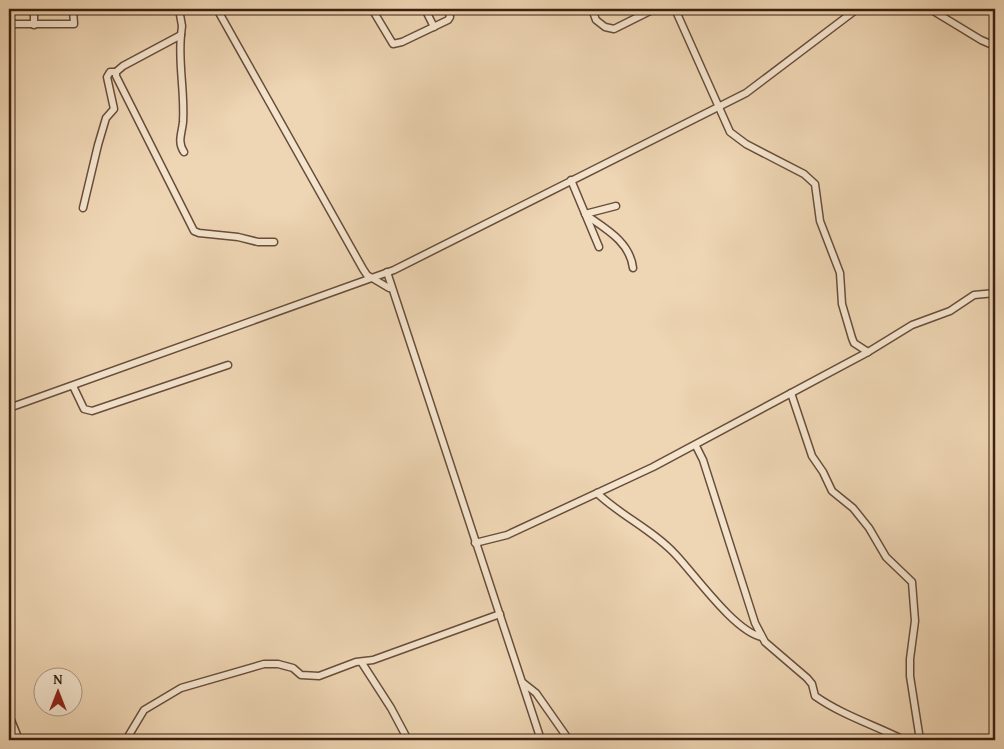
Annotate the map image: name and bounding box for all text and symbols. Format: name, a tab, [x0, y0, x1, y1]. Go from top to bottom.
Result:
north arrow	[32, 666, 82, 716]
text: N	[53, 669, 63, 689]

